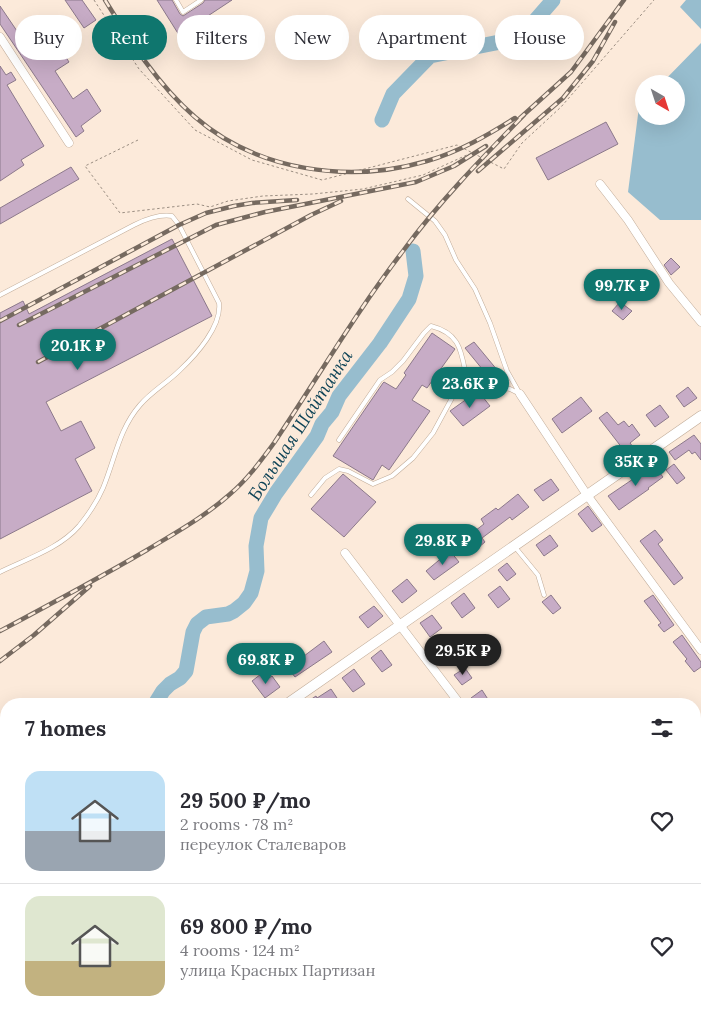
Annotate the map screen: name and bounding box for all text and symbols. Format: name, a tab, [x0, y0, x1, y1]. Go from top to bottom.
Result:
chip: Buy	[15, 15, 82, 60]
chip: Rent	[92, 15, 167, 60]
chip: Filters	[177, 15, 265, 60]
chip: New	[275, 15, 349, 60]
chip: Apartment	[359, 15, 485, 60]
chip: House	[495, 15, 584, 60]
north arrow	[635, 75, 685, 125]
map controls	[635, 75, 685, 125]
pin: 99.7K ₽	[576, 268, 668, 311]
text: 99.7K ₽	[595, 275, 649, 295]
pin: 20.1K ₽	[32, 328, 124, 371]
text: 20.1K ₽	[51, 335, 105, 355]
water label: Большая Шайтанка	[243, 345, 357, 505]
pin: 23.6K ₽	[424, 366, 516, 409]
text: 23.6K ₽	[442, 373, 498, 393]
pin: 35K ₽	[601, 444, 671, 487]
text: 35K ₽	[614, 451, 658, 471]
pin: 29.8K ₽	[397, 524, 489, 566]
text: 29.8K ₽	[415, 530, 471, 550]
pin: 29.5K ₽	[417, 634, 509, 676]
text: 29.5K ₽	[435, 640, 491, 660]
pin: 69.8K ₽	[220, 642, 312, 685]
text: 69.8K ₽	[238, 649, 294, 669]
icon: filters	[648, 714, 676, 742]
text: 7 homes	[25, 715, 106, 742]
text: 29 500 ₽/mo	[180, 787, 311, 814]
icon: home	[65, 791, 125, 851]
icon: heart	[648, 807, 676, 835]
text: 2 rooms · 78 m²	[180, 814, 294, 834]
text: переулок Сталеваров	[180, 834, 346, 854]
text: 69 800 ₽/mo	[180, 913, 312, 940]
icon: home	[65, 916, 125, 976]
icon: heart	[648, 932, 676, 960]
text: 4 rooms · 124 m²	[180, 940, 300, 960]
text: улица Красных Партизан	[180, 960, 375, 980]

